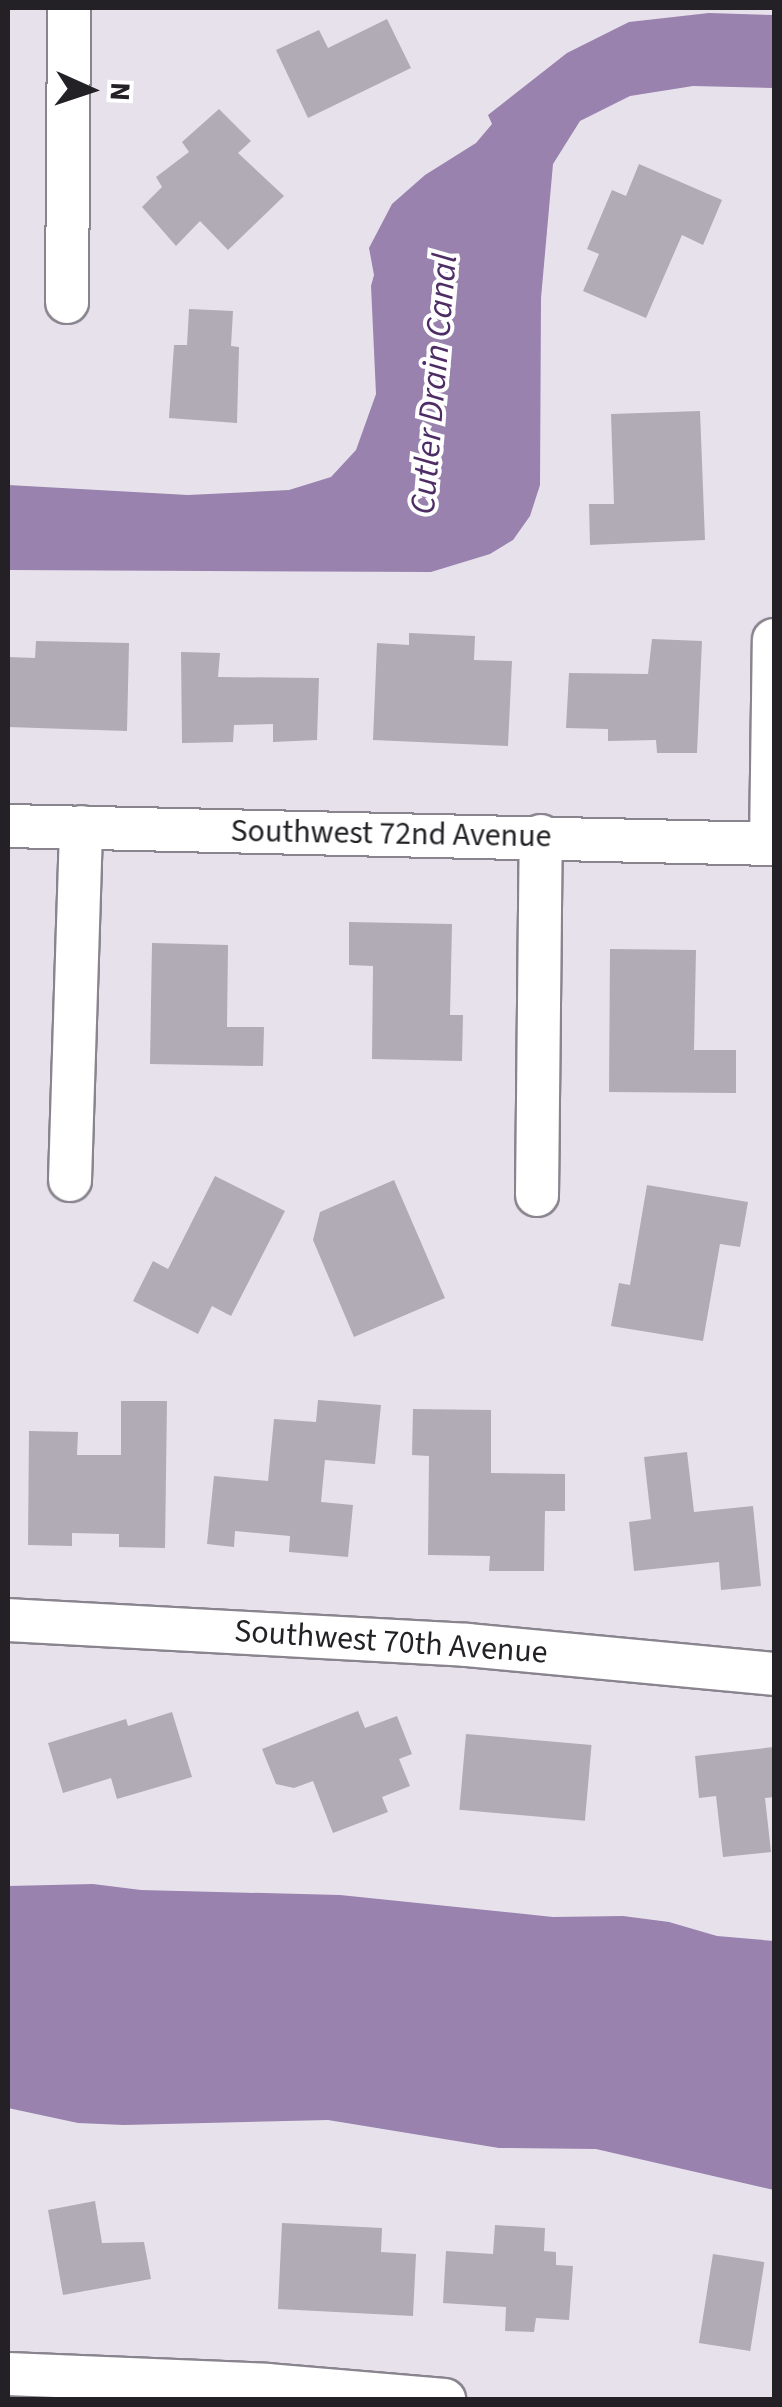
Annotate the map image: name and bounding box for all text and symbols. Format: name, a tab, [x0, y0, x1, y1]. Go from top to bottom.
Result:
north arrow	[40, 40, 140, 140]
text: N	[99, 81, 140, 102]
water label: Cutler Drain Canal	[402, 252, 466, 516]
street label: Southwest 72nd Avenue	[230, 812, 552, 856]
street label: Southwest 70th Avenue	[233, 1612, 549, 1672]

